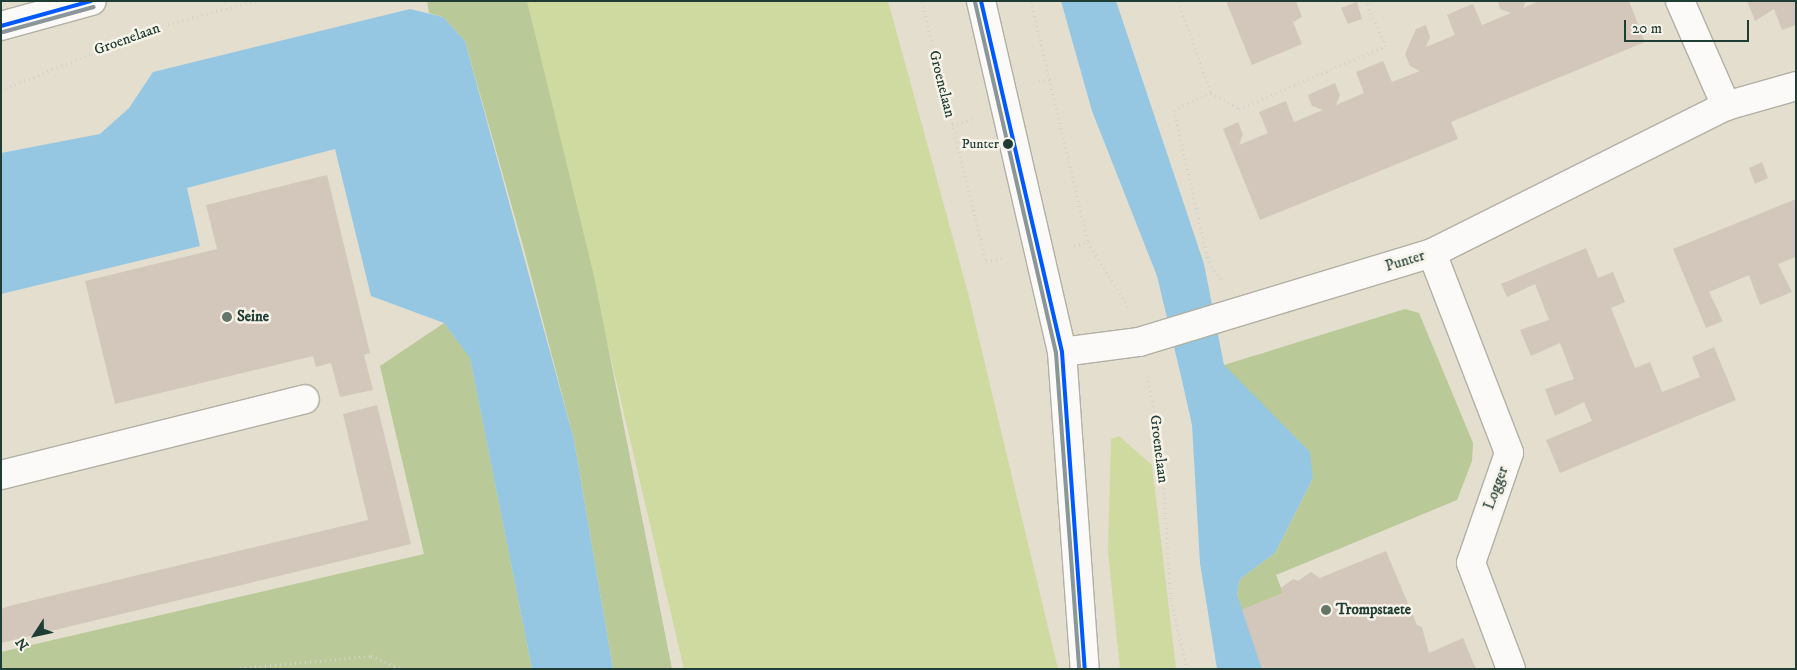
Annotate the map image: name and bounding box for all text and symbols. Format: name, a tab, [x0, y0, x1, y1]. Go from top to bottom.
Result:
scale bar	[1627, 10, 1752, 42]
street label: Groenelaan	[92, 19, 162, 59]
text: 20 m	[1632, 19, 1662, 38]
street label: Groenelaan	[925, 49, 959, 119]
place label: Punter	[961, 136, 999, 152]
marker: Punter	[1003, 139, 1013, 149]
street label: Punter	[1383, 247, 1427, 275]
place label: Seine	[237, 308, 269, 326]
marker: Seine	[221, 311, 233, 323]
street label: Groenelaan	[1146, 414, 1172, 484]
street label: Logger	[1480, 464, 1512, 512]
place label: Trompstaete	[1336, 601, 1411, 619]
marker: Trompstaete	[1320, 604, 1332, 616]
north arrow	[10, 610, 60, 660]
text: N	[12, 634, 33, 653]

